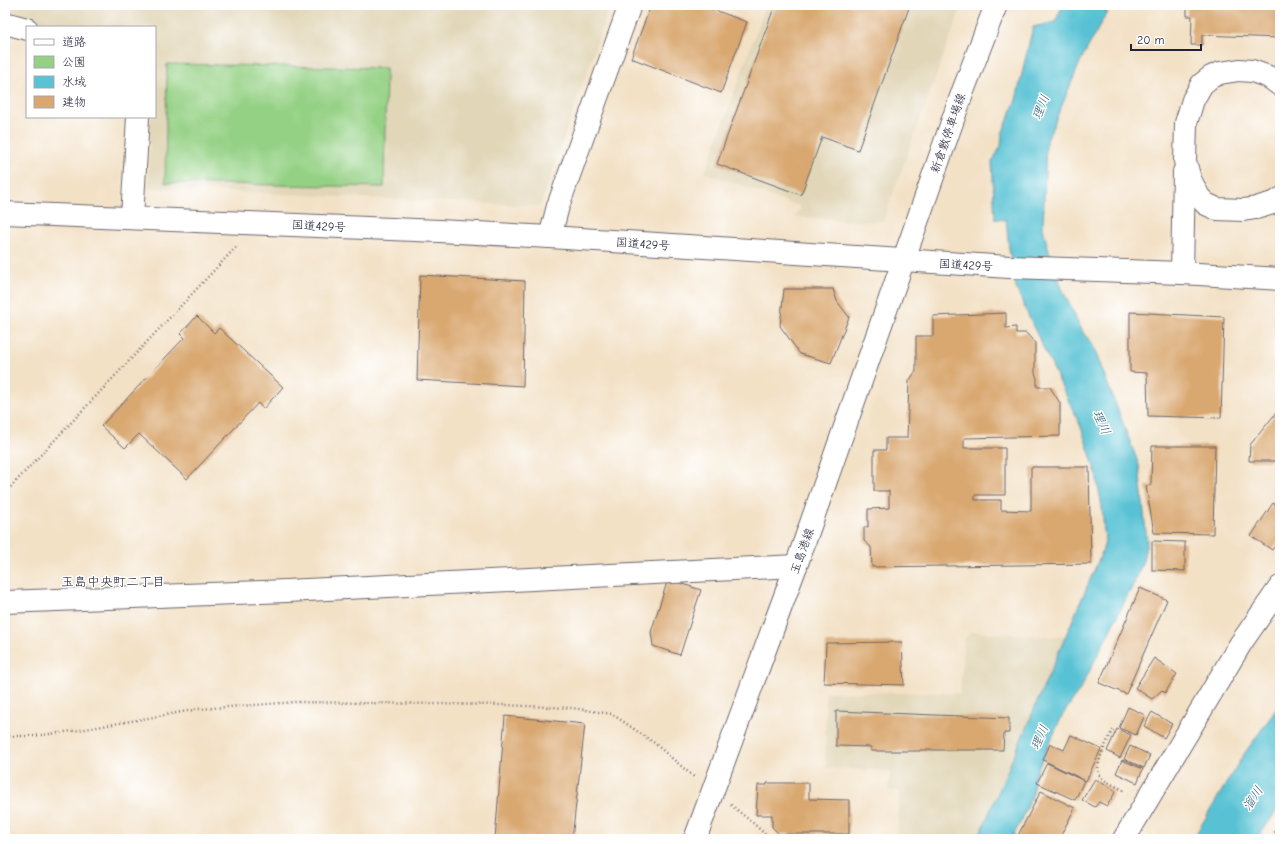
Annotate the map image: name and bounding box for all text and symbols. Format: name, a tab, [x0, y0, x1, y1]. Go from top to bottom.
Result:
legend	[26, 26, 156, 118]
scale bar	[1131, 26, 1201, 52]
text: 20 m	[1137, 33, 1165, 47]
text: 道路	[62, 35, 86, 49]
text: 公園	[62, 55, 86, 69]
text: 水域	[62, 75, 86, 89]
street label: 新倉敷停車場線	[928, 91, 968, 175]
water label: 理川	[1029, 92, 1052, 122]
text: 建物	[62, 95, 86, 109]
street label: 国道429号	[291, 218, 347, 234]
street label: 国道429号	[615, 235, 671, 253]
street label: 国道429号	[938, 257, 994, 273]
water label: 理川	[1089, 407, 1114, 437]
street label: 玉島港線	[787, 526, 817, 576]
district label: 玉島中央町二丁目	[61, 574, 165, 589]
water label: 理川	[1027, 722, 1052, 752]
water label: 溜川	[1239, 783, 1266, 813]

